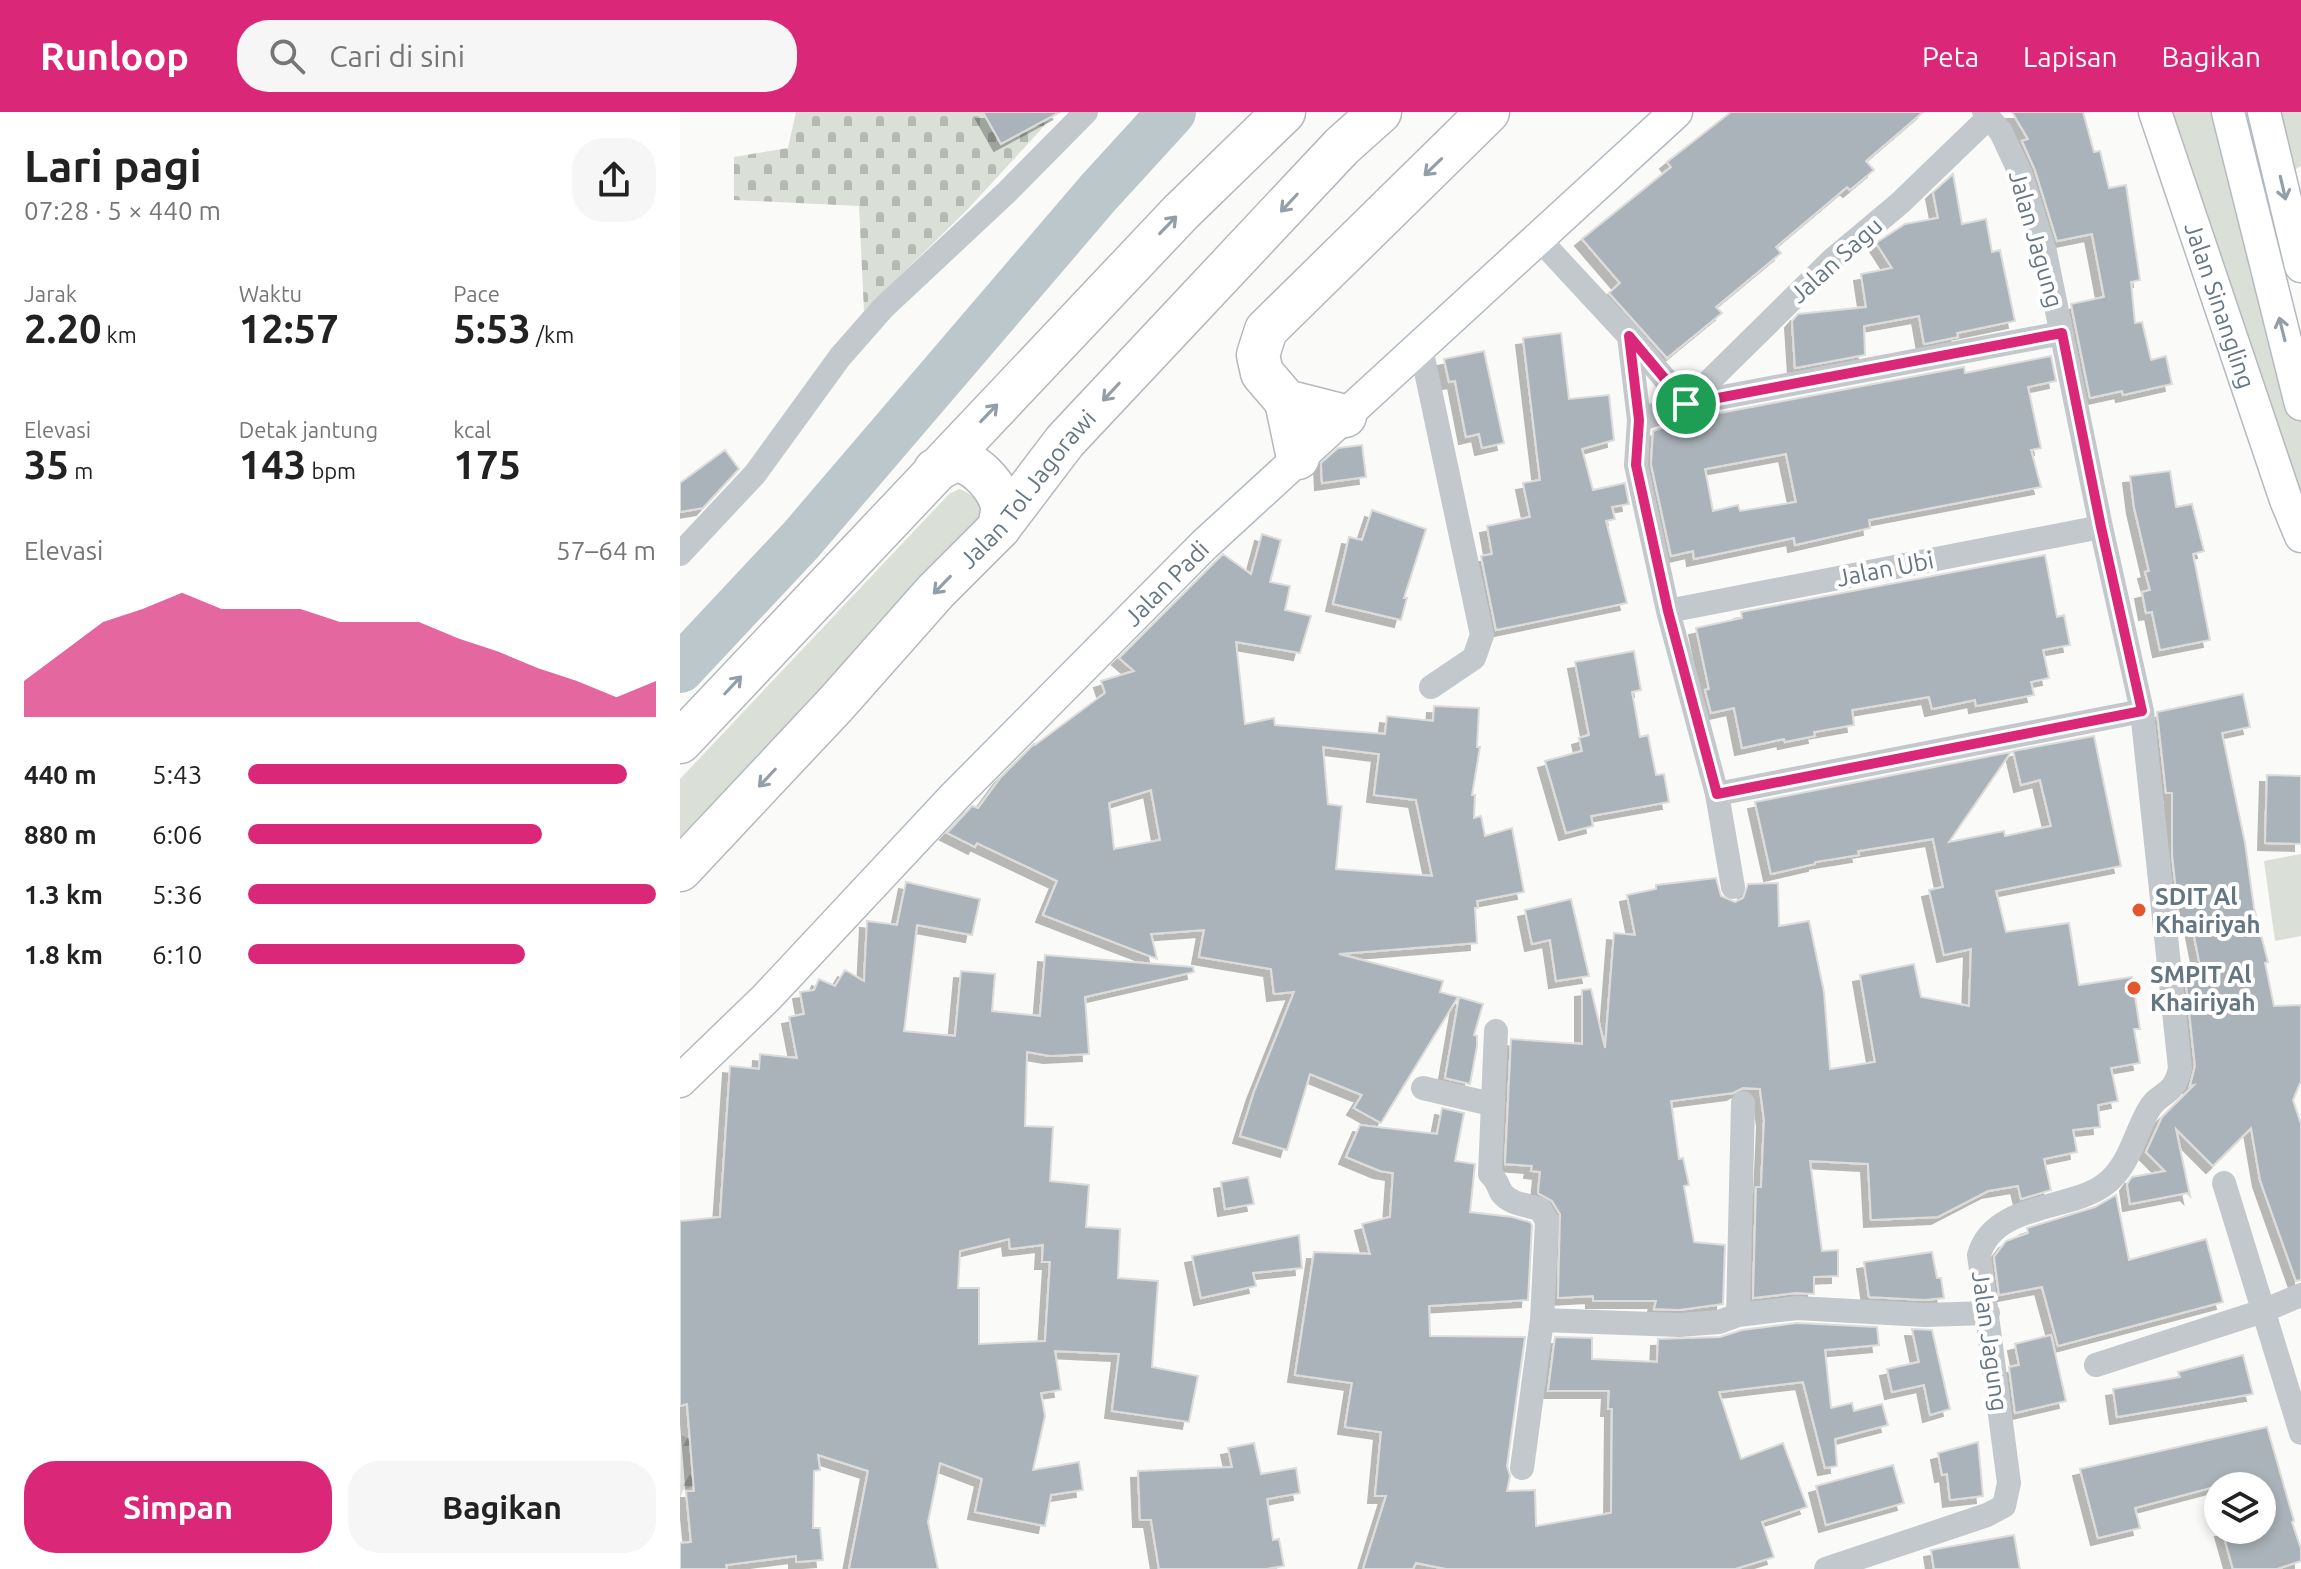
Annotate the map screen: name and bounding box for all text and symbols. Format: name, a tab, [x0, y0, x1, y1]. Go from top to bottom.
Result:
search box	[237, 20, 797, 92]
icon: search	[265, 34, 309, 78]
text: Runloop	[40, 35, 189, 77]
text: Cari di sini	[329, 39, 465, 73]
text: Peta	[1922, 41, 1979, 72]
text: Lapisan	[2023, 41, 2117, 72]
text: Bagikan	[2161, 41, 2261, 72]
button: share	[572, 138, 656, 222]
text: Lari pagi	[24, 141, 202, 190]
one-way arrow	[1423, 157, 1443, 176]
street label: Jalan Jagung	[2004, 167, 2068, 311]
one-way arrow	[2276, 174, 2291, 200]
one-way arrow	[1280, 192, 1298, 212]
text: 07:28 · 5 × 440 m	[24, 196, 221, 225]
street label: Jalan Sagu	[1784, 212, 1888, 308]
one-way arrow	[1159, 215, 1178, 235]
street label: Jalan Sinangling	[2180, 219, 2261, 392]
text: Jarak	[24, 281, 77, 306]
text: Waktu	[239, 281, 302, 306]
text: Pace	[453, 281, 500, 306]
text: 2.20	[24, 306, 102, 351]
text: 12:57	[239, 306, 339, 351]
text: 5:53	[453, 306, 531, 351]
one-way arrow	[2274, 316, 2289, 342]
text: km	[102, 322, 137, 347]
text: /km	[531, 322, 574, 347]
pin	[1652, 370, 1720, 438]
one-way arrow	[1102, 382, 1121, 402]
icon: arrive	[1664, 382, 1708, 426]
street label: Jalan Tol Jagorawi	[954, 404, 1101, 573]
one-way arrow	[979, 404, 998, 424]
text: Elevasi	[24, 417, 91, 442]
text: Detak jantung	[239, 417, 378, 442]
text: kcal	[453, 417, 491, 442]
text: 35	[24, 442, 69, 487]
text: 143	[239, 442, 306, 487]
text: 175	[453, 442, 521, 487]
text: m	[69, 458, 93, 483]
text: bpm	[306, 458, 356, 483]
street label: Jalan Padi	[1118, 535, 1214, 631]
text: Elevasi	[24, 536, 103, 565]
text: 57–64 m	[556, 536, 656, 565]
street label: Jalan Ubi	[1834, 546, 1936, 592]
one-way arrow	[933, 575, 952, 594]
one-way arrow	[724, 676, 742, 696]
text: 440 m	[24, 760, 97, 789]
text: 5:43	[152, 760, 202, 789]
one-way arrow	[758, 767, 776, 787]
text: 880 m	[24, 820, 97, 849]
text: 6:06	[152, 820, 202, 849]
text: 1.3 km	[24, 880, 103, 909]
text: 5:36	[152, 880, 202, 909]
place label: SDIT Al Khairiyah	[2155, 883, 2261, 938]
marker: SDIT Al Khairiyah	[2130, 901, 2148, 919]
text: 1.8 km	[24, 940, 103, 969]
text: 6:10	[152, 940, 202, 969]
place label: SMPIT Al Khairiyah	[2150, 961, 2256, 1016]
marker: SMPIT Al Khairiyah	[2125, 979, 2143, 997]
street label: Jalan Jagung	[1967, 1269, 2013, 1413]
button: Simpan	[24, 1461, 332, 1553]
button: Bagikan	[348, 1461, 656, 1553]
map controls	[2204, 1472, 2276, 1544]
button: layers	[2204, 1472, 2276, 1544]

